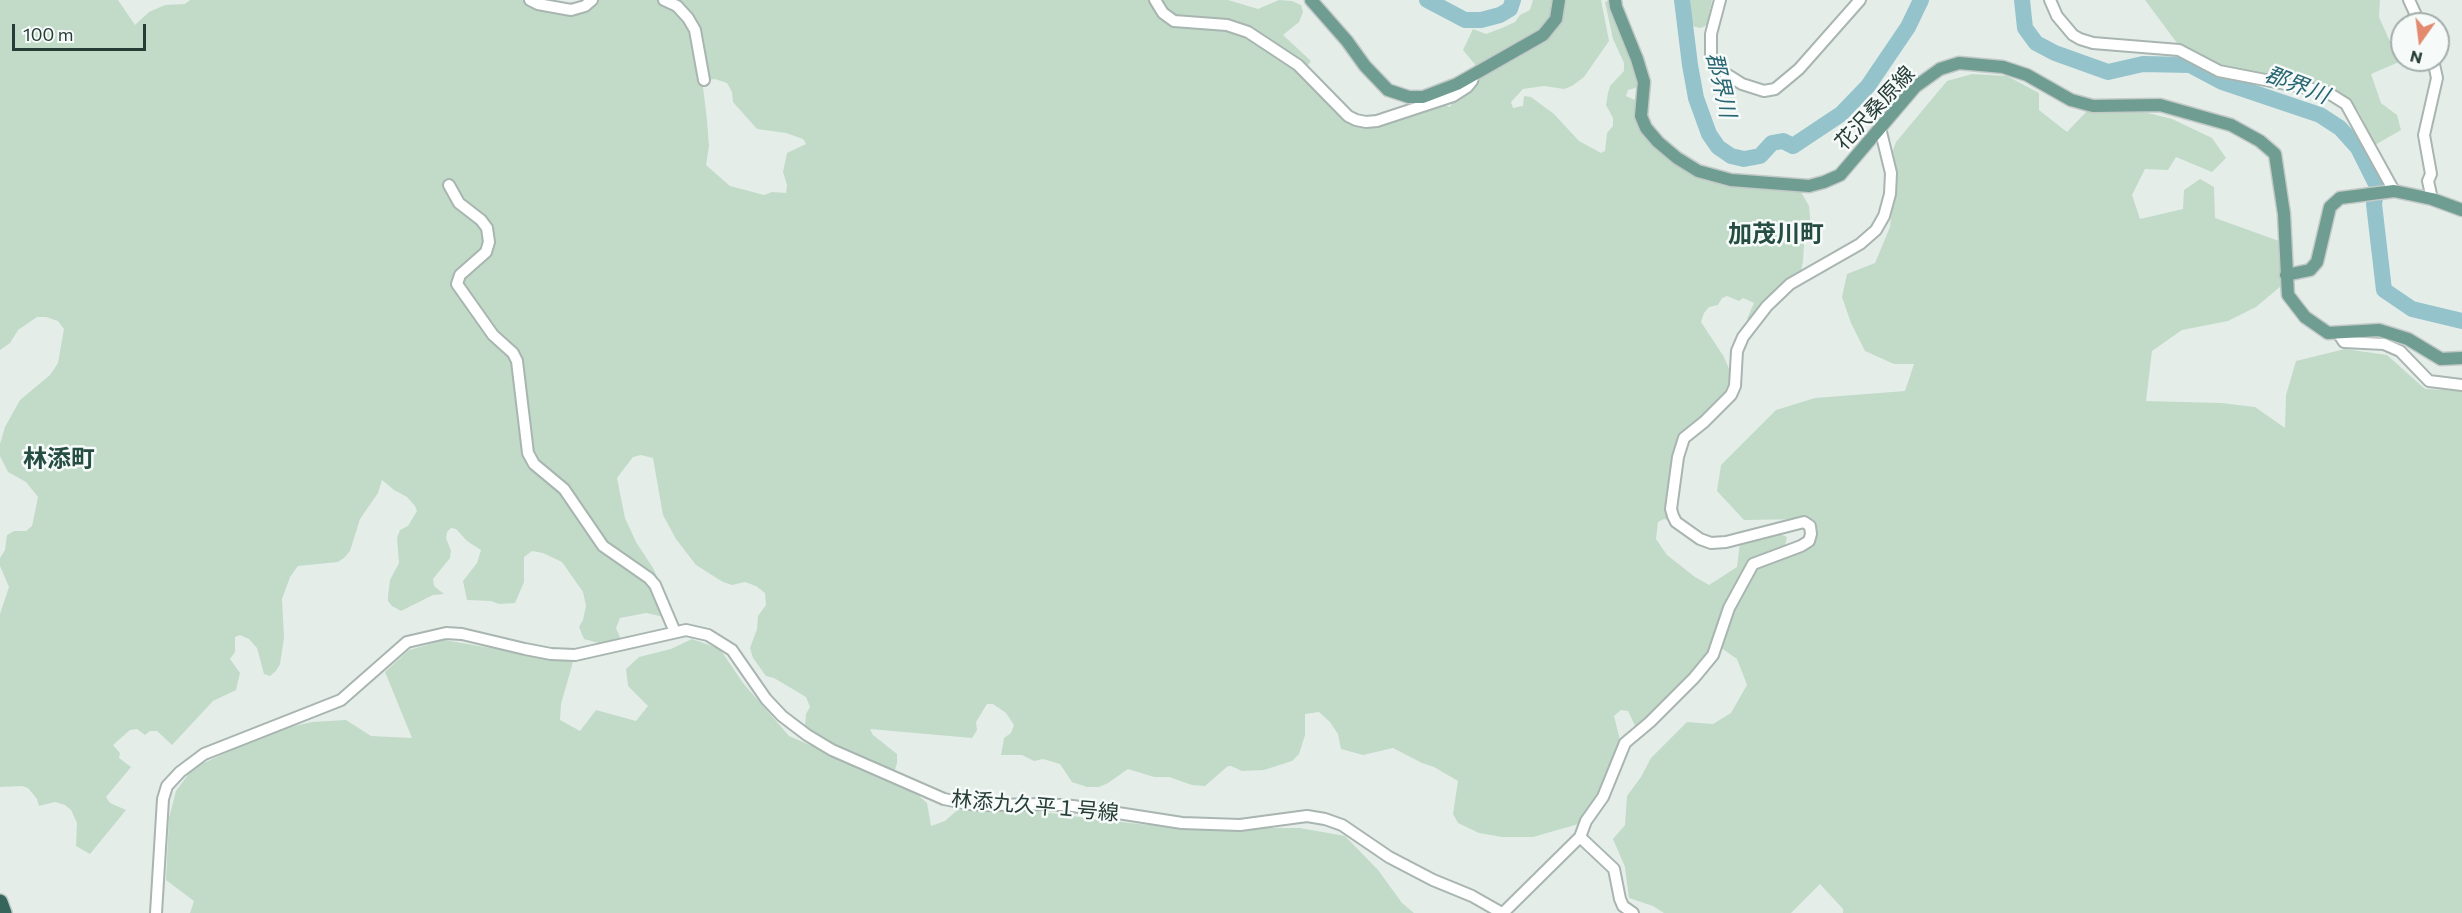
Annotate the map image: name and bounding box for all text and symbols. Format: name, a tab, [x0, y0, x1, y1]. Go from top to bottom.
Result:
scale bar	[15, 12, 148, 50]
north arrow	[2390, 12, 2450, 72]
text: 100 m	[23, 23, 73, 45]
text: N	[2408, 47, 2424, 69]
water label: 郡界川	[1701, 50, 1741, 120]
street label: 花沢桑原線	[1830, 61, 1920, 155]
water label: 郡界川	[2261, 61, 2333, 109]
district label: 加茂川町	[1728, 220, 1824, 248]
district label: 林添町	[23, 445, 95, 473]
street label: 林添九久平１号線	[950, 786, 1120, 826]

